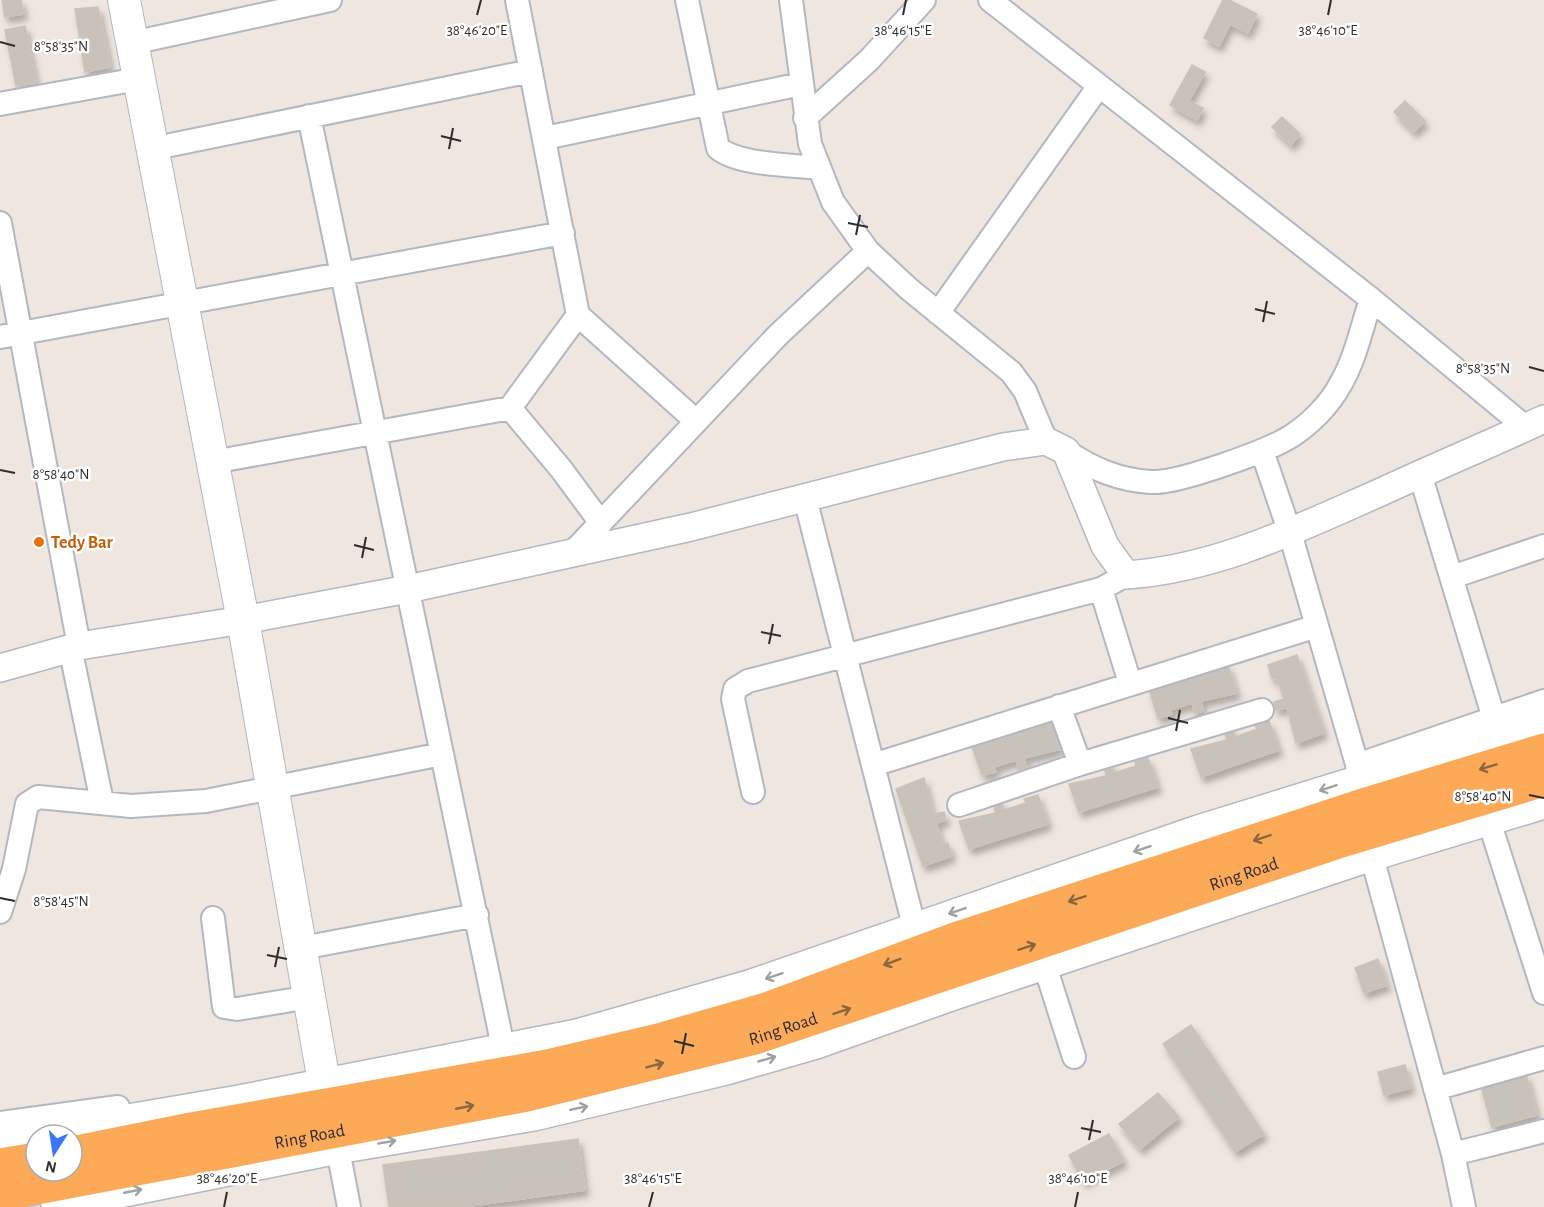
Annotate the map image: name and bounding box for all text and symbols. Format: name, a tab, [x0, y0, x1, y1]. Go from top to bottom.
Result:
text: 38°46'20"E	[447, 23, 507, 38]
text: 38°46'15"E	[874, 23, 932, 38]
text: 38°46'10"E	[1299, 23, 1357, 38]
text: 8°58'35"N	[34, 39, 88, 54]
text: 8°58'35"N	[1456, 361, 1510, 376]
text: 8°58'40"N	[33, 467, 89, 482]
place label: Tedy Bar	[51, 534, 114, 552]
marker: Tedy Bar	[32, 535, 46, 549]
one-way arrow	[1479, 762, 1498, 773]
one-way arrow	[1319, 784, 1338, 795]
text: 8°58'40"N	[1455, 789, 1511, 804]
one-way arrow	[1253, 833, 1272, 844]
one-way arrow	[1133, 844, 1152, 855]
street label: Ring Road	[1207, 855, 1281, 895]
text: 8°58'45"N	[33, 894, 89, 909]
one-way arrow	[1068, 894, 1087, 905]
one-way arrow	[949, 907, 967, 918]
one-way arrow	[1017, 941, 1036, 952]
one-way arrow	[884, 958, 902, 969]
one-way arrow	[765, 971, 784, 982]
one-way arrow	[832, 1004, 851, 1015]
street label: Ring Road	[747, 1010, 820, 1049]
one-way arrow	[757, 1053, 776, 1064]
one-way arrow	[645, 1058, 664, 1070]
one-way arrow	[455, 1101, 474, 1112]
one-way arrow	[569, 1101, 588, 1113]
street label: Ring Road	[273, 1122, 346, 1153]
north arrow	[24, 1123, 84, 1183]
one-way arrow	[376, 1136, 396, 1147]
text: N	[44, 1158, 58, 1176]
text: 38°46'20"E	[197, 1171, 257, 1186]
text: 38°46'15"E	[624, 1171, 682, 1186]
text: 38°46'10"E	[1049, 1171, 1107, 1186]
one-way arrow	[123, 1185, 143, 1196]

